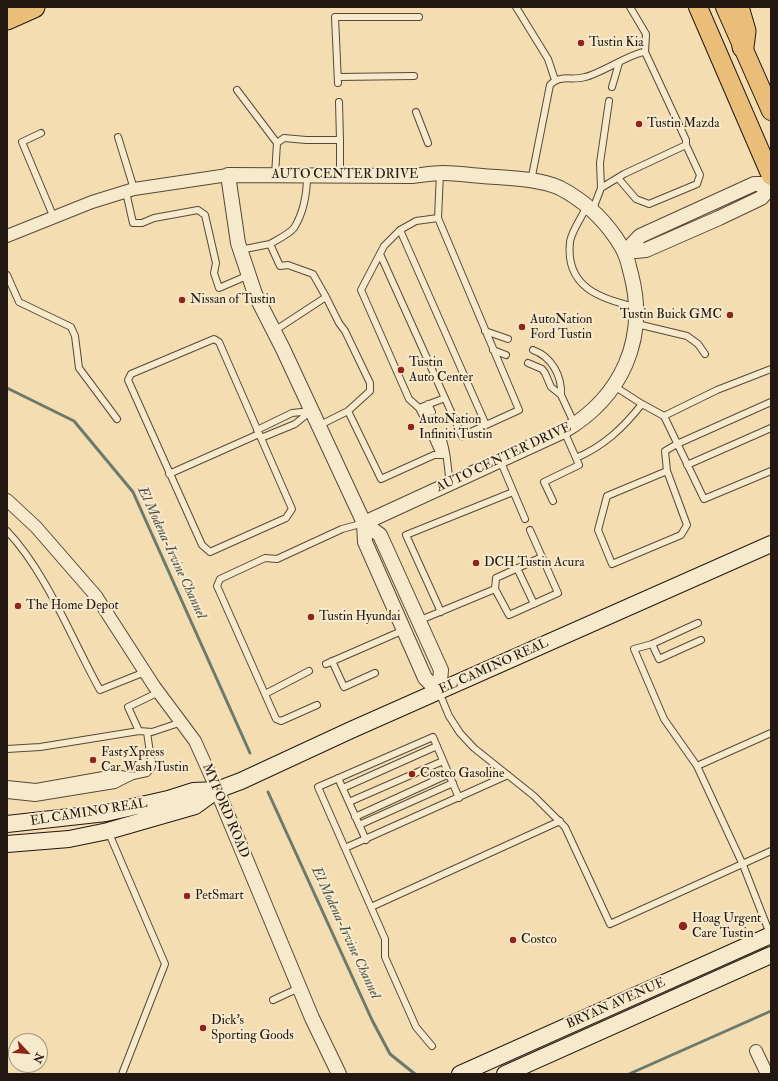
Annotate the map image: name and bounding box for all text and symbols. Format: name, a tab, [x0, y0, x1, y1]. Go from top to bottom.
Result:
place label: Tustin Kia	[589, 35, 643, 51]
marker: Tustin Kia	[576, 38, 586, 48]
place label: Tustin Mazda	[647, 116, 719, 132]
marker: Tustin Mazda	[634, 119, 644, 129]
street label: AUTO CENTER DRIVE	[272, 167, 418, 183]
place label: Nissan of Tustin	[190, 292, 276, 308]
marker: Nissan of Tustin	[177, 295, 187, 305]
place label: Tustin Buick GMC	[620, 307, 722, 323]
marker: Tustin Buick GMC	[725, 310, 735, 320]
place label: AutoNation Ford Tustin	[530, 312, 592, 343]
marker: AutoNation Ford Tustin	[517, 322, 527, 332]
place label: Tustin Auto Center	[409, 355, 473, 386]
marker: Tustin Auto Center	[396, 365, 406, 375]
place label: AutoNation Infiniti Tustin	[419, 412, 492, 443]
street label: AUTO CENTER DRIVE	[434, 420, 574, 496]
marker: AutoNation Infiniti Tustin	[406, 422, 416, 432]
water label: El Modena-Irvine Channel	[133, 484, 209, 622]
place label: DCH Tustin Acura	[484, 555, 585, 571]
marker: DCH Tustin Acura	[471, 558, 481, 568]
place label: The Home Depot	[26, 598, 119, 614]
marker: The Home Depot	[13, 601, 23, 611]
place label: Tustin Hyundai	[319, 609, 400, 625]
marker: Tustin Hyundai	[306, 612, 316, 622]
street label: EL CAMINO REAL	[437, 636, 551, 698]
place label: Fast5Xpress Car Wash Tustin	[101, 745, 189, 776]
marker: Fast5Xpress Car Wash Tustin	[88, 755, 98, 765]
street label: MYFORD ROAD	[198, 761, 252, 861]
place label: Costco Gasoline	[420, 766, 504, 782]
marker: Costco Gasoline	[407, 769, 417, 779]
street label: EL CAMINO REAL	[29, 796, 149, 830]
water label: El Modena-Irvine Channel	[307, 864, 383, 1002]
place label: PetSmart	[195, 888, 244, 904]
marker: PetSmart	[182, 891, 192, 901]
place label: Hoag Urgent Care Tustin	[692, 911, 761, 942]
marker: Hoag Urgent Care Tustin	[677, 920, 689, 932]
place label: Costco	[521, 932, 557, 948]
marker: Costco	[508, 935, 518, 945]
street label: BRYAN AVENUE	[564, 975, 668, 1033]
place label: Dick's Sporting Goods	[211, 1013, 294, 1044]
marker: Dick's Sporting Goods	[198, 1023, 208, 1033]
north arrow	[8, 1033, 48, 1073]
text: N	[30, 1051, 46, 1065]

